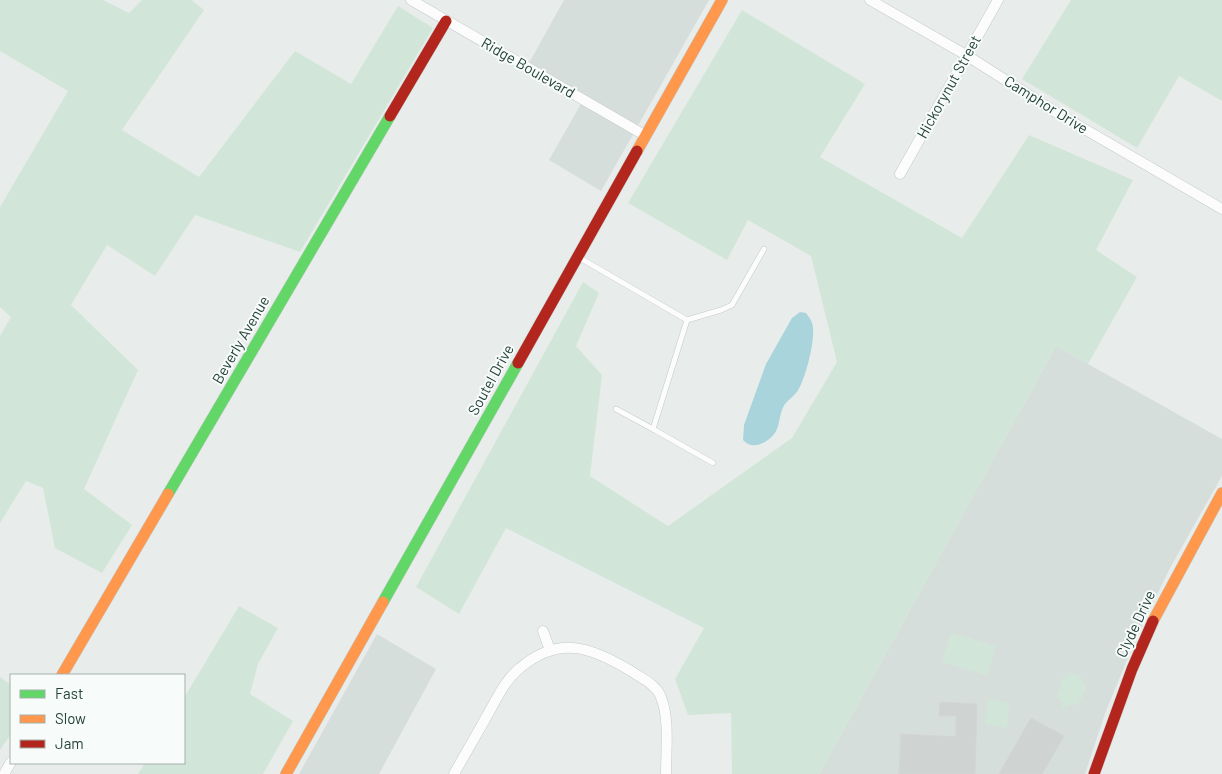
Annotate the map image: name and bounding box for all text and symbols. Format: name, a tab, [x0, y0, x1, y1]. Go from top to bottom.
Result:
street label: Hickorynut Street	[912, 32, 984, 141]
street label: Ridge Boulevard	[478, 33, 579, 101]
street label: Camphor Drive	[1001, 71, 1092, 137]
street label: Beverly Avenue	[208, 292, 273, 387]
street label: Soutel Drive	[463, 341, 517, 418]
street label: Clyde Drive	[1112, 587, 1158, 660]
legend	[10, 674, 185, 764]
text: Fast	[55, 684, 83, 702]
text: Slow	[55, 709, 86, 727]
text: Jam	[55, 734, 84, 752]

